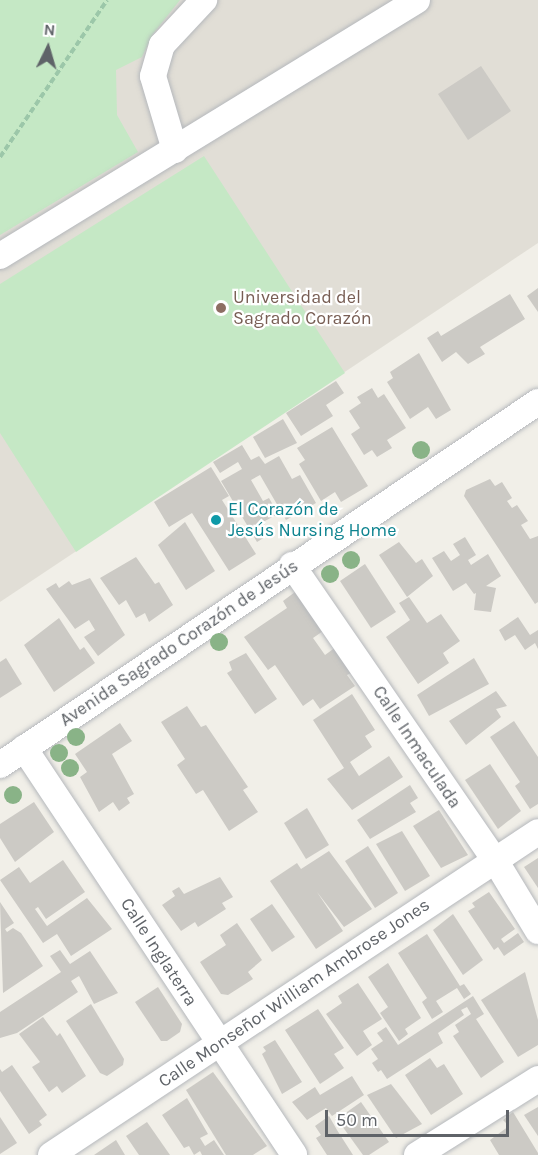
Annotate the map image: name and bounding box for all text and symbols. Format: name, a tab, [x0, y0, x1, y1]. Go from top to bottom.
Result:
north arrow	[18, 18, 78, 78]
text: N	[43, 20, 56, 40]
place label: Universidad del Sagrado Corazón	[233, 287, 372, 330]
marker: Universidad del Sagrado Corazón	[214, 301, 228, 315]
place label: El Corazón de Jesús Nursing Home	[228, 499, 396, 542]
marker: El Corazón de Jesús Nursing Home	[209, 513, 223, 527]
street label: Avenida Sagrado Corazón de Jesús	[56, 555, 302, 731]
street label: Calle Inmaculada	[368, 682, 466, 812]
street label: Calle Inglaterra	[116, 894, 202, 1010]
street label: Calle Monseñor William Ambrose Jones	[154, 894, 434, 1092]
scale bar	[328, 1098, 512, 1136]
text: 50 m	[336, 1109, 378, 1131]

